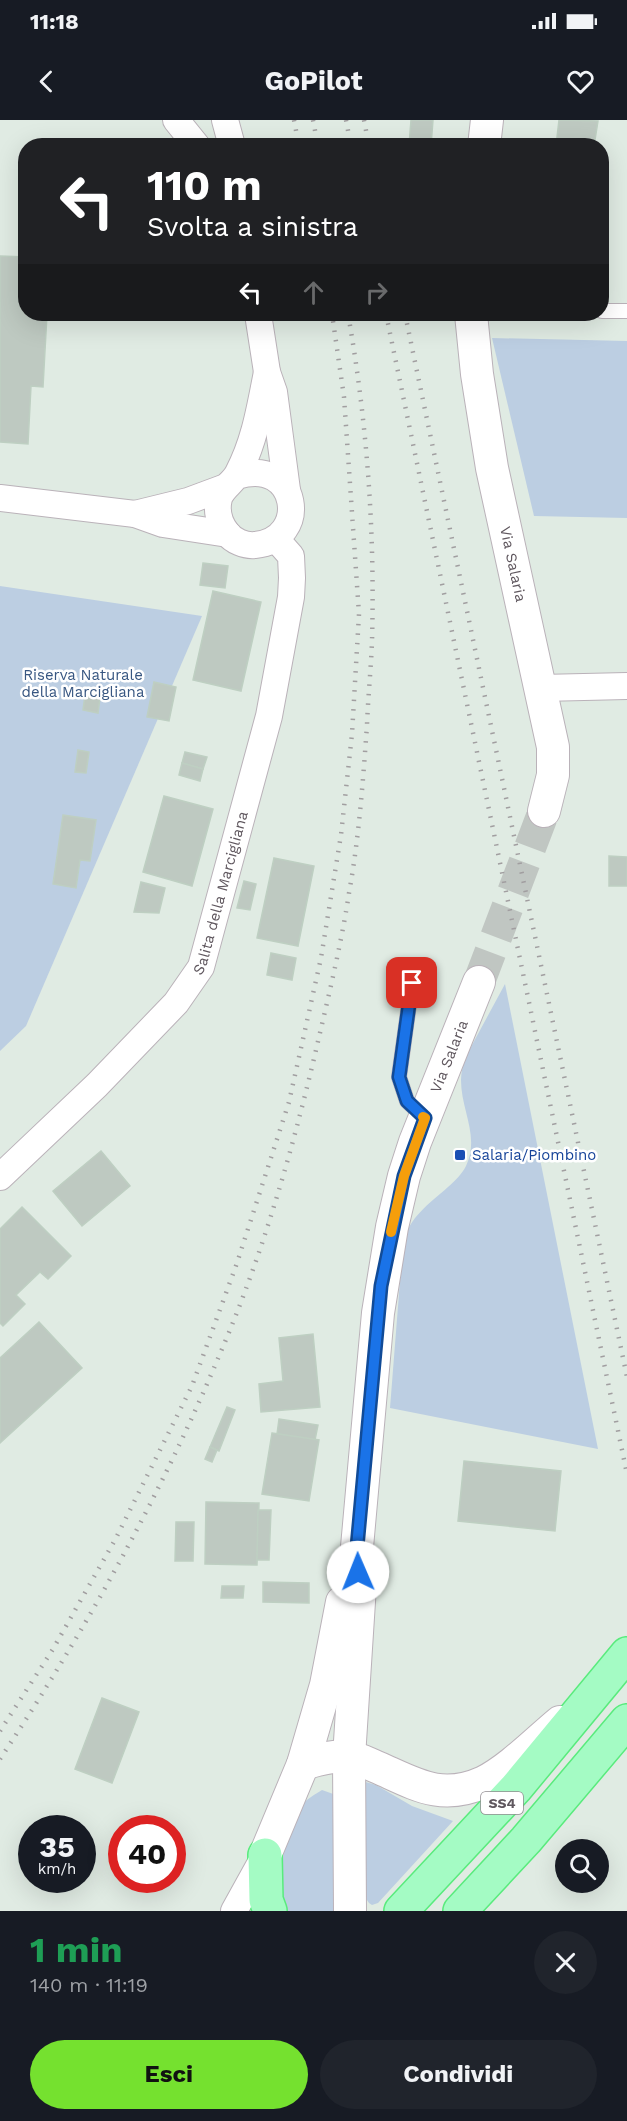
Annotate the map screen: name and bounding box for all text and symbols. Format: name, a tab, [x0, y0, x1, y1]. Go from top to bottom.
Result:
text: 11:18	[30, 9, 79, 34]
icon: back	[30, 65, 63, 98]
text: GoPilot	[264, 65, 363, 97]
icon: heart	[564, 65, 597, 98]
text: 110 m	[147, 161, 262, 210]
icon: left	[48, 162, 126, 240]
text: Svolta a sinistra	[147, 211, 358, 243]
icon: left	[234, 276, 267, 309]
icon: ahead	[297, 276, 330, 309]
icon: right	[360, 276, 393, 309]
street label: Via Salaria	[496, 525, 530, 604]
park label: Riserva Naturale della Marcigliana	[22, 666, 145, 701]
street label: Salita della Marcigliana	[189, 809, 252, 979]
pin	[386, 957, 437, 1008]
icon: arrive	[395, 966, 428, 999]
street label: Via Salaria	[427, 1017, 472, 1095]
place label: Salaria/Piombino	[472, 1146, 596, 1164]
marker: Salaria/Piombino	[453, 1148, 467, 1162]
position arrow	[326, 1540, 390, 1604]
road number: SS4	[481, 1792, 523, 1814]
speed limit sign: 40	[108, 1815, 186, 1893]
text: 35	[39, 1829, 75, 1864]
map controls	[555, 1839, 609, 1893]
button: search	[555, 1839, 609, 1893]
text: km/h	[38, 1860, 76, 1878]
text: 1 min	[30, 1929, 122, 1971]
button: close	[534, 1931, 597, 1994]
text: 140 m · 11:19	[30, 1973, 148, 1997]
button: Esci	[30, 2040, 308, 2109]
button: Condividi	[320, 2040, 597, 2109]

